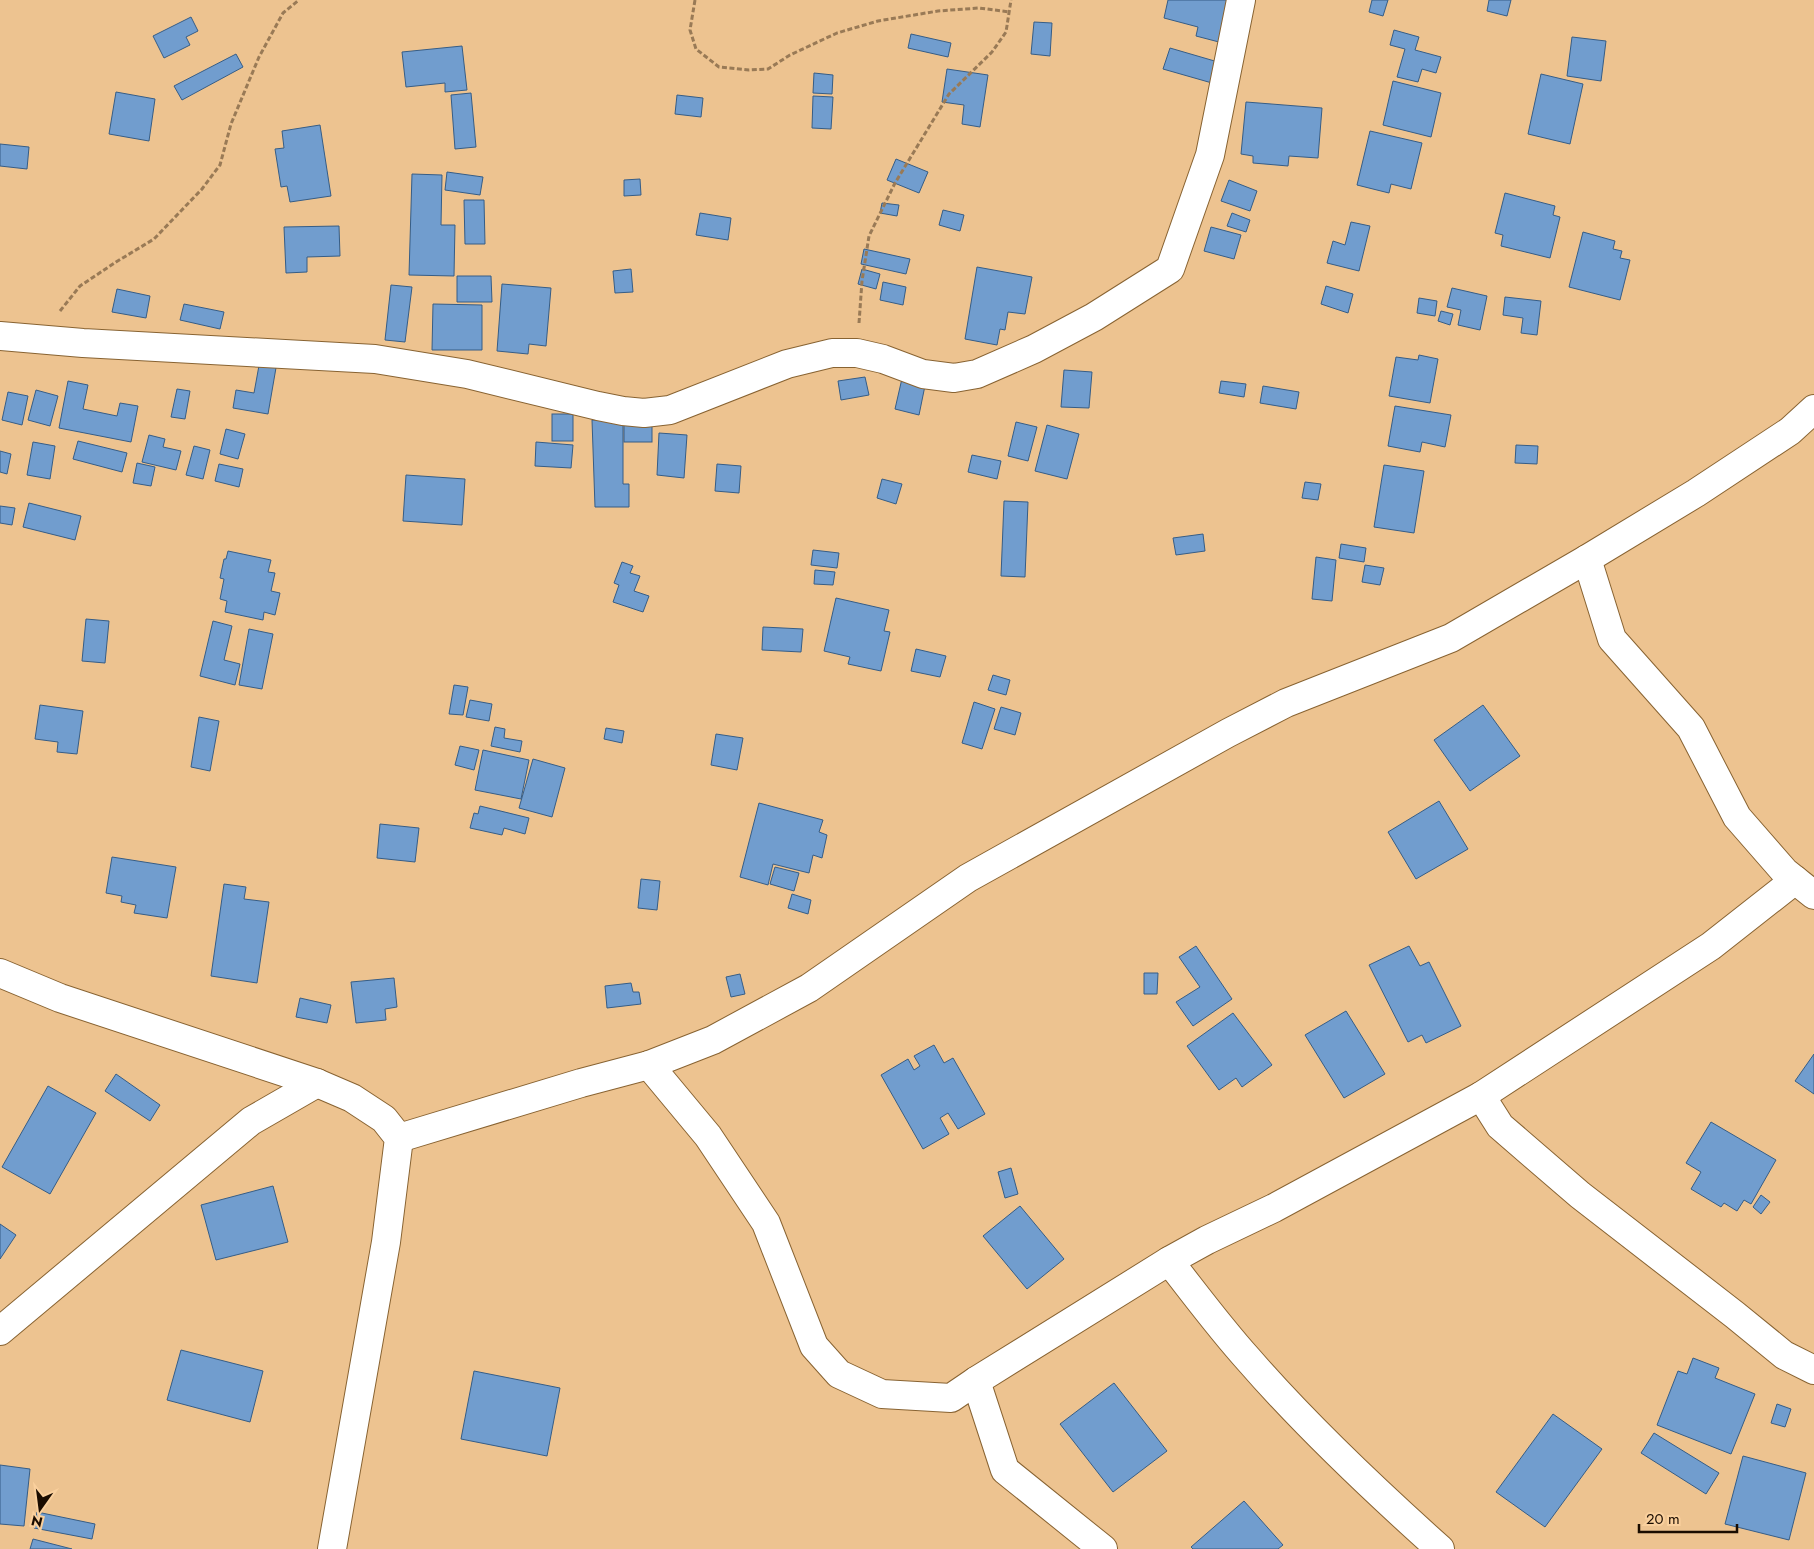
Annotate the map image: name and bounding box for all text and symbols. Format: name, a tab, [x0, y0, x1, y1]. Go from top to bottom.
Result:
north arrow	[15, 1484, 65, 1534]
scale bar	[1639, 1502, 1736, 1534]
text: 20 m	[1646, 1508, 1680, 1530]
text: N	[29, 1511, 45, 1533]

